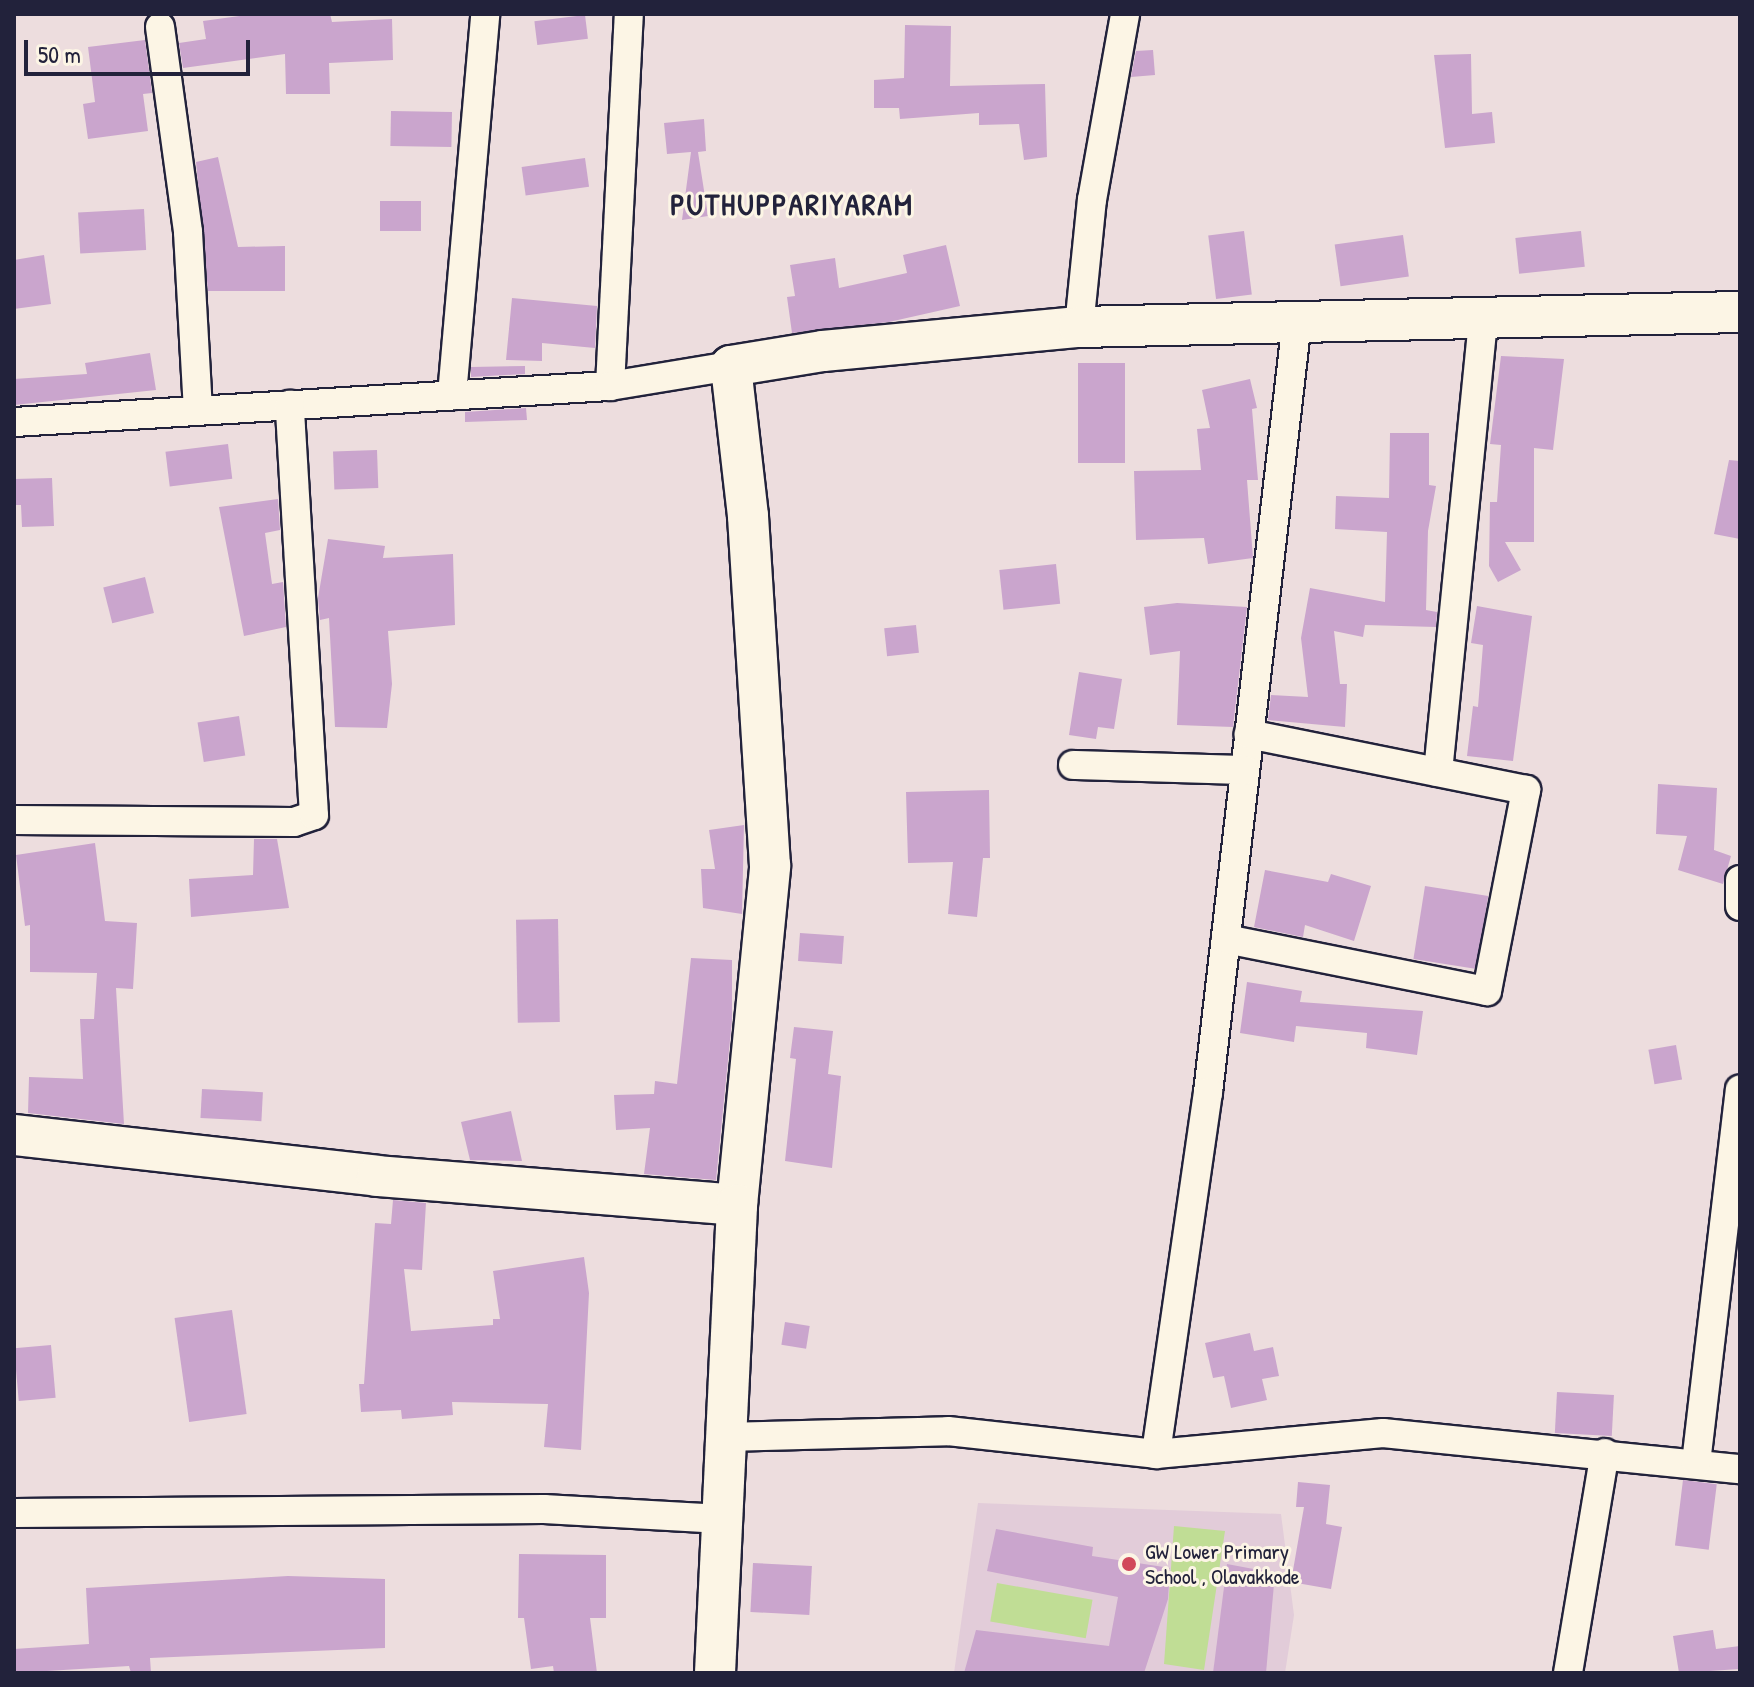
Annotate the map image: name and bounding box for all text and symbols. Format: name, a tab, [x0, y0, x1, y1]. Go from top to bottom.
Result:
scale bar	[28, 24, 254, 74]
text: 50 m	[38, 38, 81, 70]
district label: PUTHUPPARIYARAM	[670, 186, 914, 222]
place label: GW Lower Primary School , Olavakkode	[1145, 1538, 1300, 1590]
marker: GW Lower Primary School , Olavakkode	[1120, 1555, 1138, 1573]

